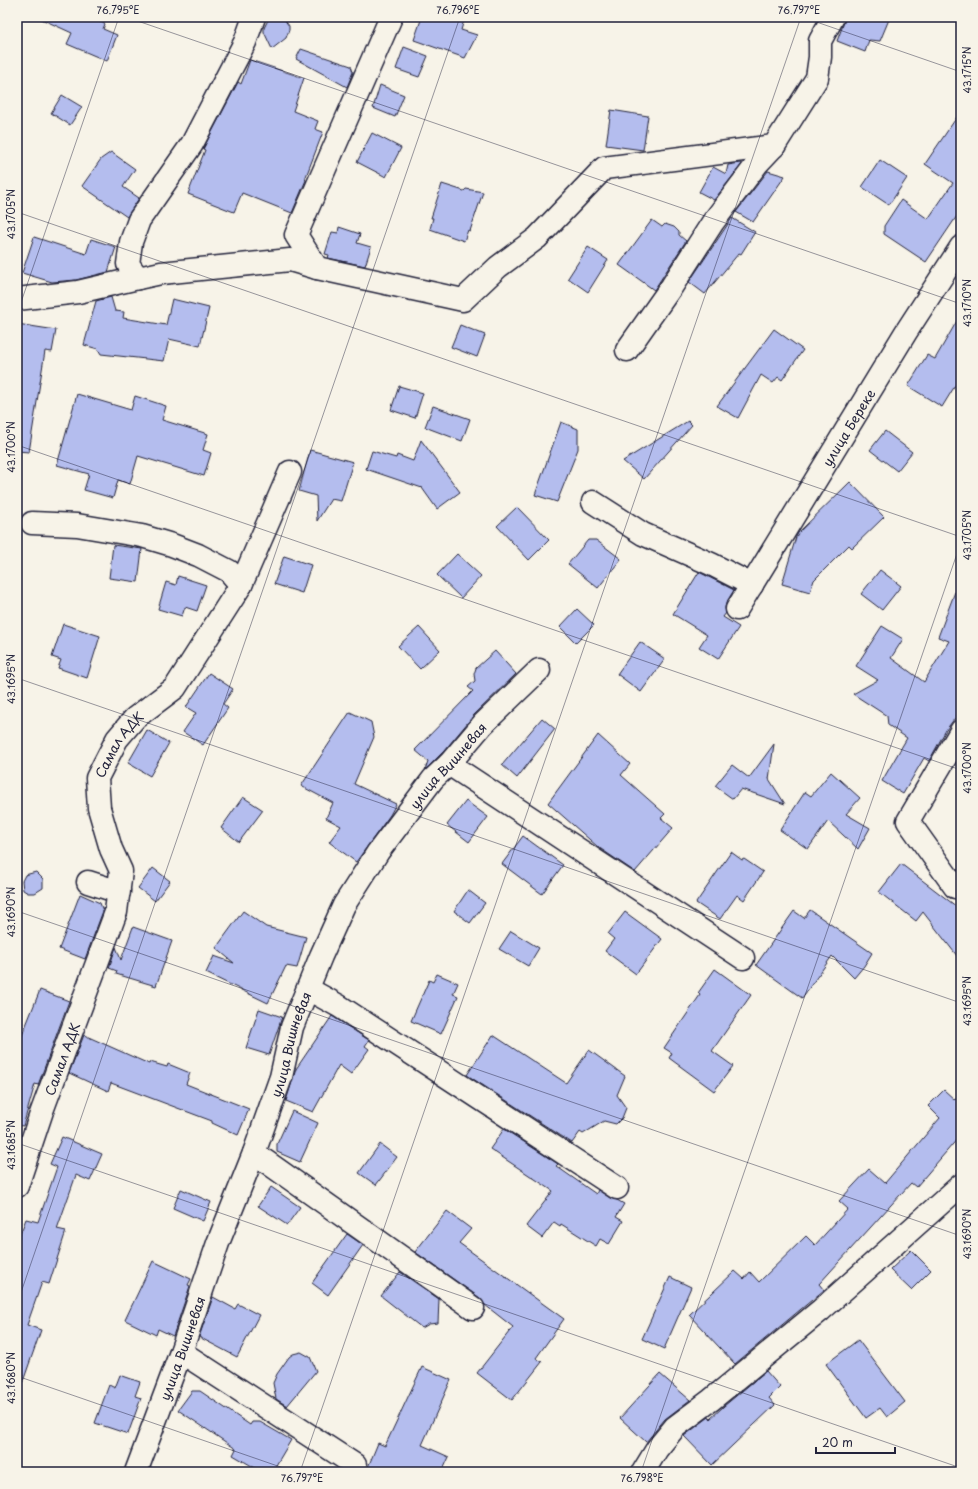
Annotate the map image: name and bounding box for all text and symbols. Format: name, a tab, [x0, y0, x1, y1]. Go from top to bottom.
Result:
text: 76.795°E	[96, 2, 140, 17]
text: 76.796°E	[436, 2, 480, 17]
text: 76.797°E	[778, 2, 820, 17]
text: 43.1715°N	[959, 46, 974, 94]
text: 43.1705°N	[3, 189, 18, 239]
text: 43.1710°N	[959, 279, 974, 327]
street label: улица Береке	[817, 385, 879, 469]
text: 43.1700°N	[3, 421, 18, 473]
text: 43.1705°N	[959, 510, 974, 560]
text: 43.1695°N	[3, 654, 18, 704]
street label: Самал АДК	[89, 706, 147, 781]
street label: улица Вишневая	[405, 718, 490, 812]
text: 43.1700°N	[959, 742, 974, 794]
text: 43.1690°N	[3, 886, 18, 937]
text: 43.1695°N	[959, 976, 974, 1026]
street label: улица Вишневая	[265, 989, 315, 1099]
street label: Самал АДК	[39, 1019, 84, 1098]
text: 43.1685°N	[3, 1120, 18, 1170]
text: 43.1690°N	[959, 1208, 974, 1259]
street label: улица Вишневая	[154, 1294, 209, 1403]
text: 43.1680°N	[3, 1352, 18, 1404]
scale bar	[816, 1429, 895, 1455]
text: 20 m	[822, 1433, 853, 1451]
text: 76.797°E	[281, 1470, 323, 1485]
text: 76.798°E	[620, 1470, 664, 1485]

